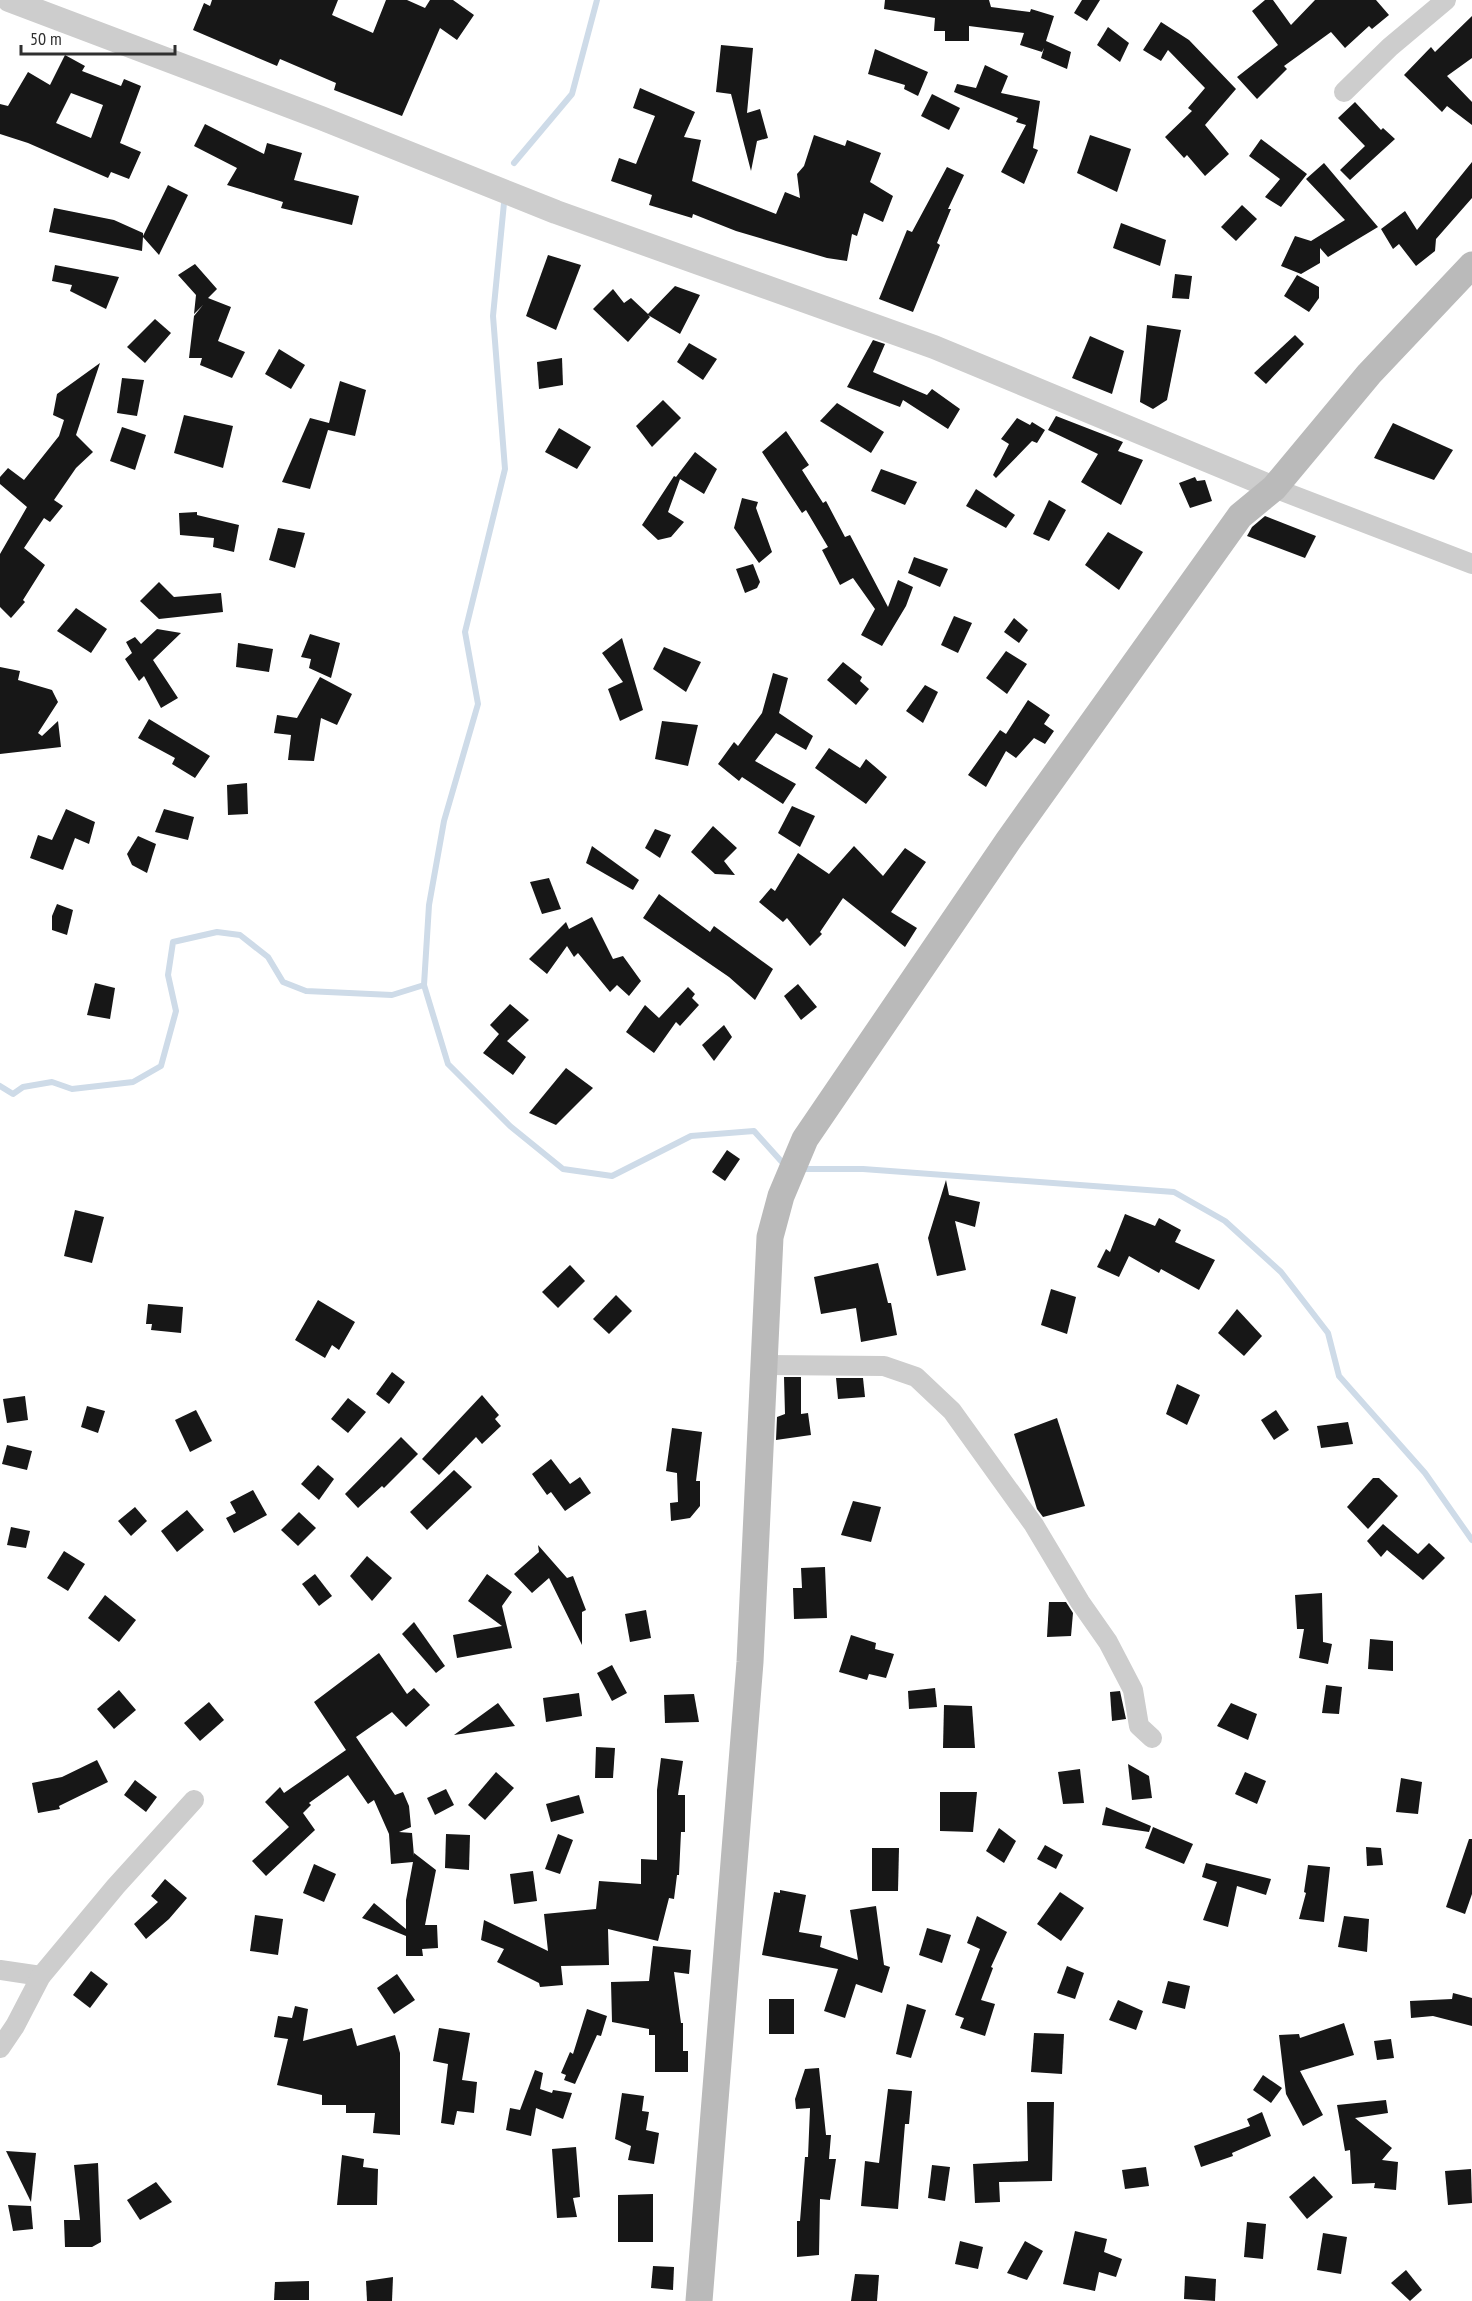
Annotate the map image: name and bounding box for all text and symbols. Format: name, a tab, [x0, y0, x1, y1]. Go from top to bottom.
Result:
scale bar	[21, 18, 176, 56]
text: 50 m	[30, 27, 62, 50]

